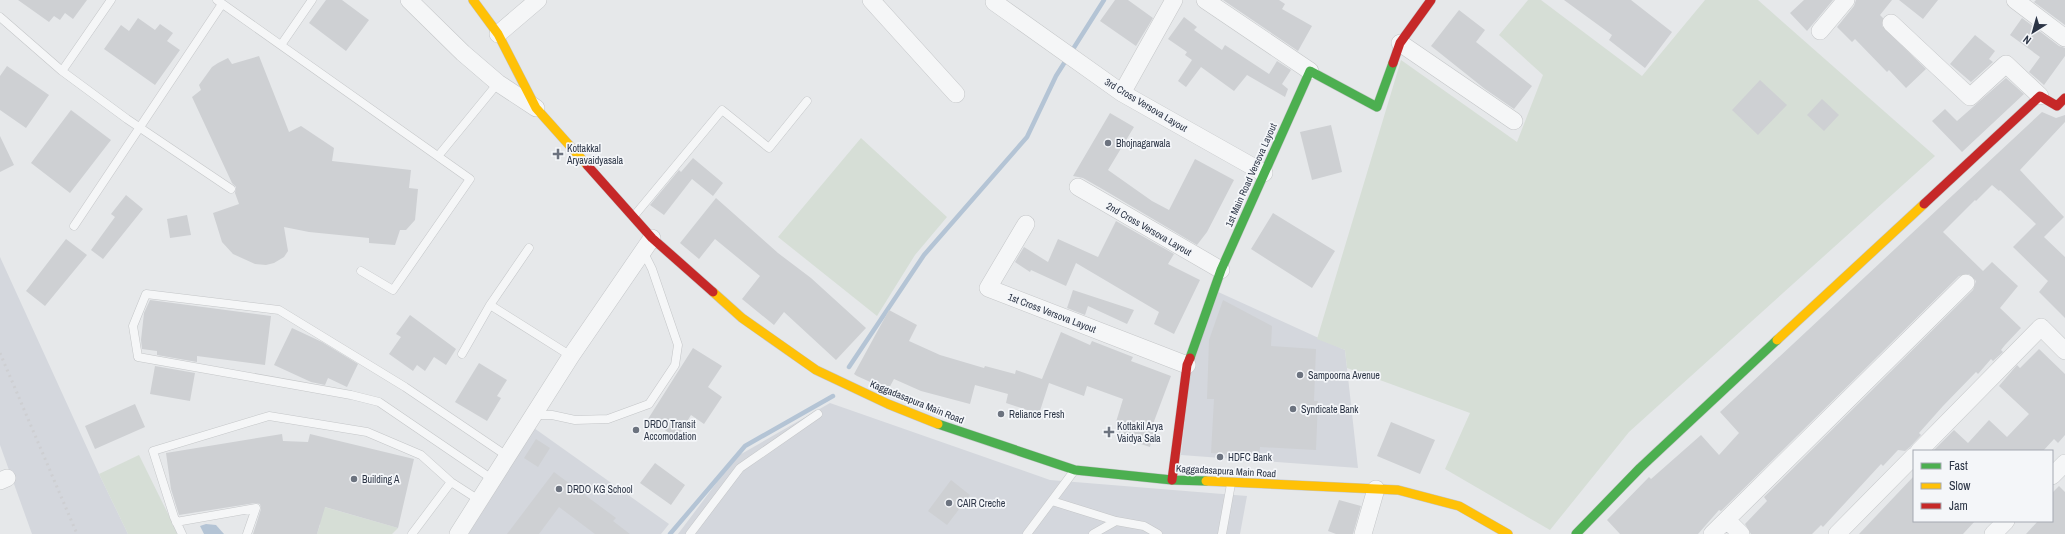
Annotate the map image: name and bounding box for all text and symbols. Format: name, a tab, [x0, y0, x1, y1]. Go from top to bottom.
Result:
north arrow	[2013, 12, 2053, 52]
text: N	[2020, 32, 2034, 48]
street label: 3rd Cross Versova Layout	[1102, 75, 1190, 135]
street label: 1st Main Road Versova Layout	[1222, 120, 1280, 229]
place label: Bhojnagarwala	[1116, 137, 1171, 150]
marker: Bhojnagarwala	[1103, 138, 1113, 148]
place label: Kottakkal Aryavaidyasala	[566, 142, 623, 167]
marker: Kottakkal Aryavaidyasala	[552, 148, 564, 160]
street label: 2nd Cross Versova Layout	[1104, 199, 1195, 259]
street label: 1st Cross Versova Layout	[1006, 290, 1099, 336]
place label: Sampoorna Avenue	[1308, 369, 1380, 382]
marker: Sampoorna Avenue	[1295, 370, 1305, 380]
street label: Kaggadasapura Main Road	[868, 377, 966, 427]
place label: Syndicate Bank	[1301, 403, 1359, 416]
marker: Syndicate Bank	[1288, 404, 1298, 414]
place label: Reliance Fresh	[1009, 408, 1065, 421]
marker: Reliance Fresh	[996, 409, 1006, 419]
place label: DRDO Transit Accomodation	[643, 418, 696, 443]
place label: Kottakil Arya Vaidya Sala	[1117, 420, 1163, 445]
marker: DRDO Transit Accomodation	[631, 425, 641, 435]
marker: Kottakil Arya Vaidya Sala	[1104, 427, 1114, 437]
legend	[1913, 450, 2053, 522]
place label: HDFC Bank	[1228, 451, 1273, 464]
marker: HDFC Bank	[1215, 452, 1225, 462]
text: Fast	[1949, 458, 1968, 474]
street label: Kaggadasapura Main Road	[1176, 462, 1276, 480]
place label: Building A	[362, 473, 400, 486]
marker: Building A	[349, 474, 359, 484]
text: Slow	[1949, 478, 1971, 494]
place label: DRDO KG School	[567, 483, 633, 496]
marker: DRDO KG School	[554, 484, 564, 494]
place label: CAIR Creche	[957, 497, 1006, 510]
marker: CAIR Creche	[944, 498, 954, 508]
text: Jam	[1949, 498, 1968, 514]

